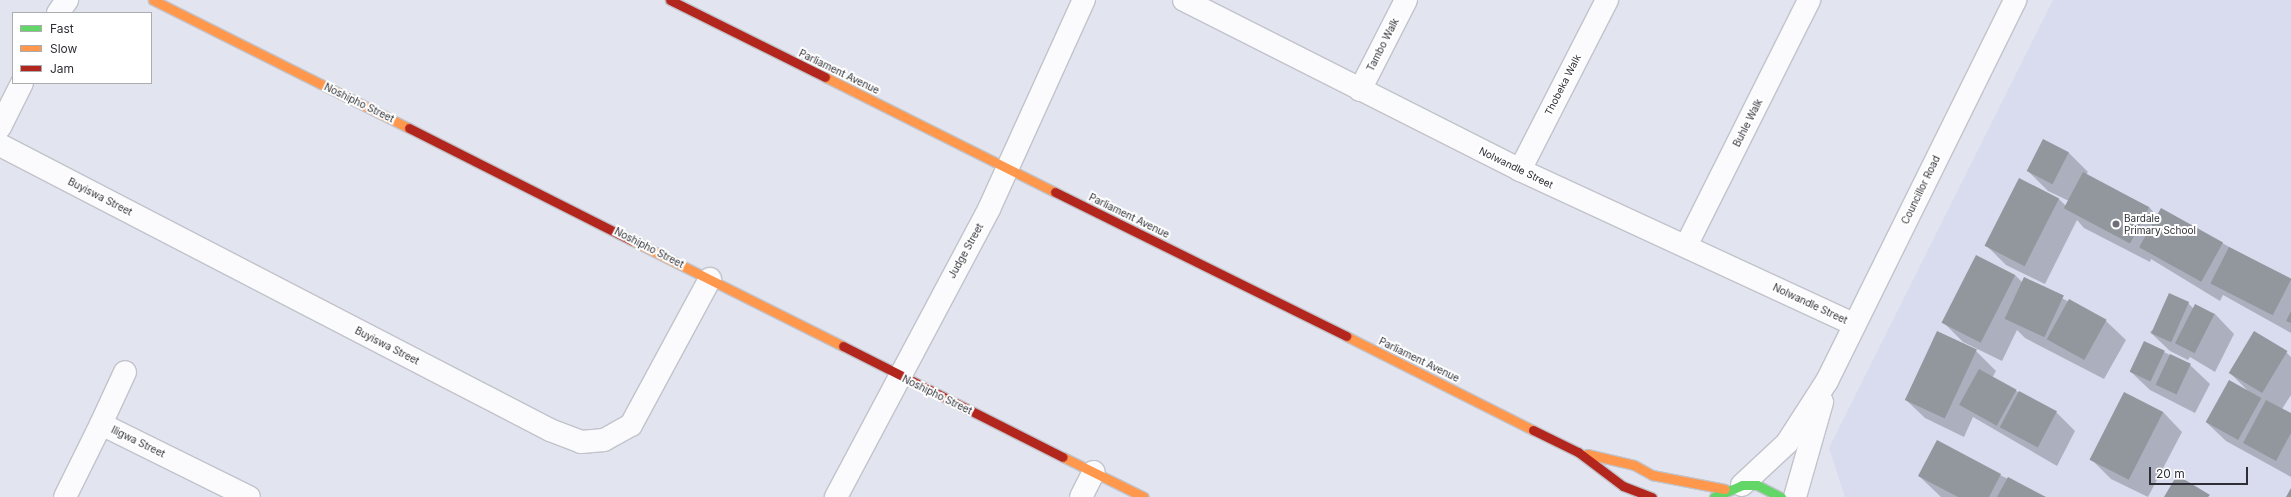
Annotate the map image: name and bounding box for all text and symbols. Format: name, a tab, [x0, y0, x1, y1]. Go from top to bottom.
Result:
legend	[12, 12, 152, 84]
street label: Tambo Walk	[1365, 16, 1401, 74]
text: Fast	[50, 21, 74, 36]
text: Slow	[50, 41, 77, 56]
street label: Parliament Avenue	[797, 47, 881, 97]
street label: Thobeka Walk	[1542, 52, 1584, 118]
text: Jam	[50, 61, 74, 76]
street label: Noshipho Street	[322, 81, 396, 125]
street label: Buhle Walk	[1731, 97, 1765, 149]
street label: Nolwandle Street	[1477, 145, 1555, 191]
street label: Councillor Road	[1899, 154, 1943, 226]
street label: Buyiswa Street	[66, 176, 134, 218]
street label: Parliament Avenue	[1087, 191, 1171, 241]
place label: Bardale Primary School	[2124, 212, 2196, 236]
marker: Bardale Primary School	[2111, 219, 2121, 229]
street label: Judge Street	[946, 222, 986, 280]
street label: Noshipho Street	[612, 225, 686, 271]
street label: Nolwandle Street	[1771, 281, 1849, 327]
street label: Buyiswa Street	[353, 325, 421, 367]
street label: Parliament Avenue	[1377, 335, 1461, 385]
street label: Noshipho Street	[900, 373, 974, 417]
street label: Iligwa Street	[109, 424, 167, 460]
scale bar	[2151, 459, 2250, 485]
text: 20 m	[2156, 466, 2185, 481]

